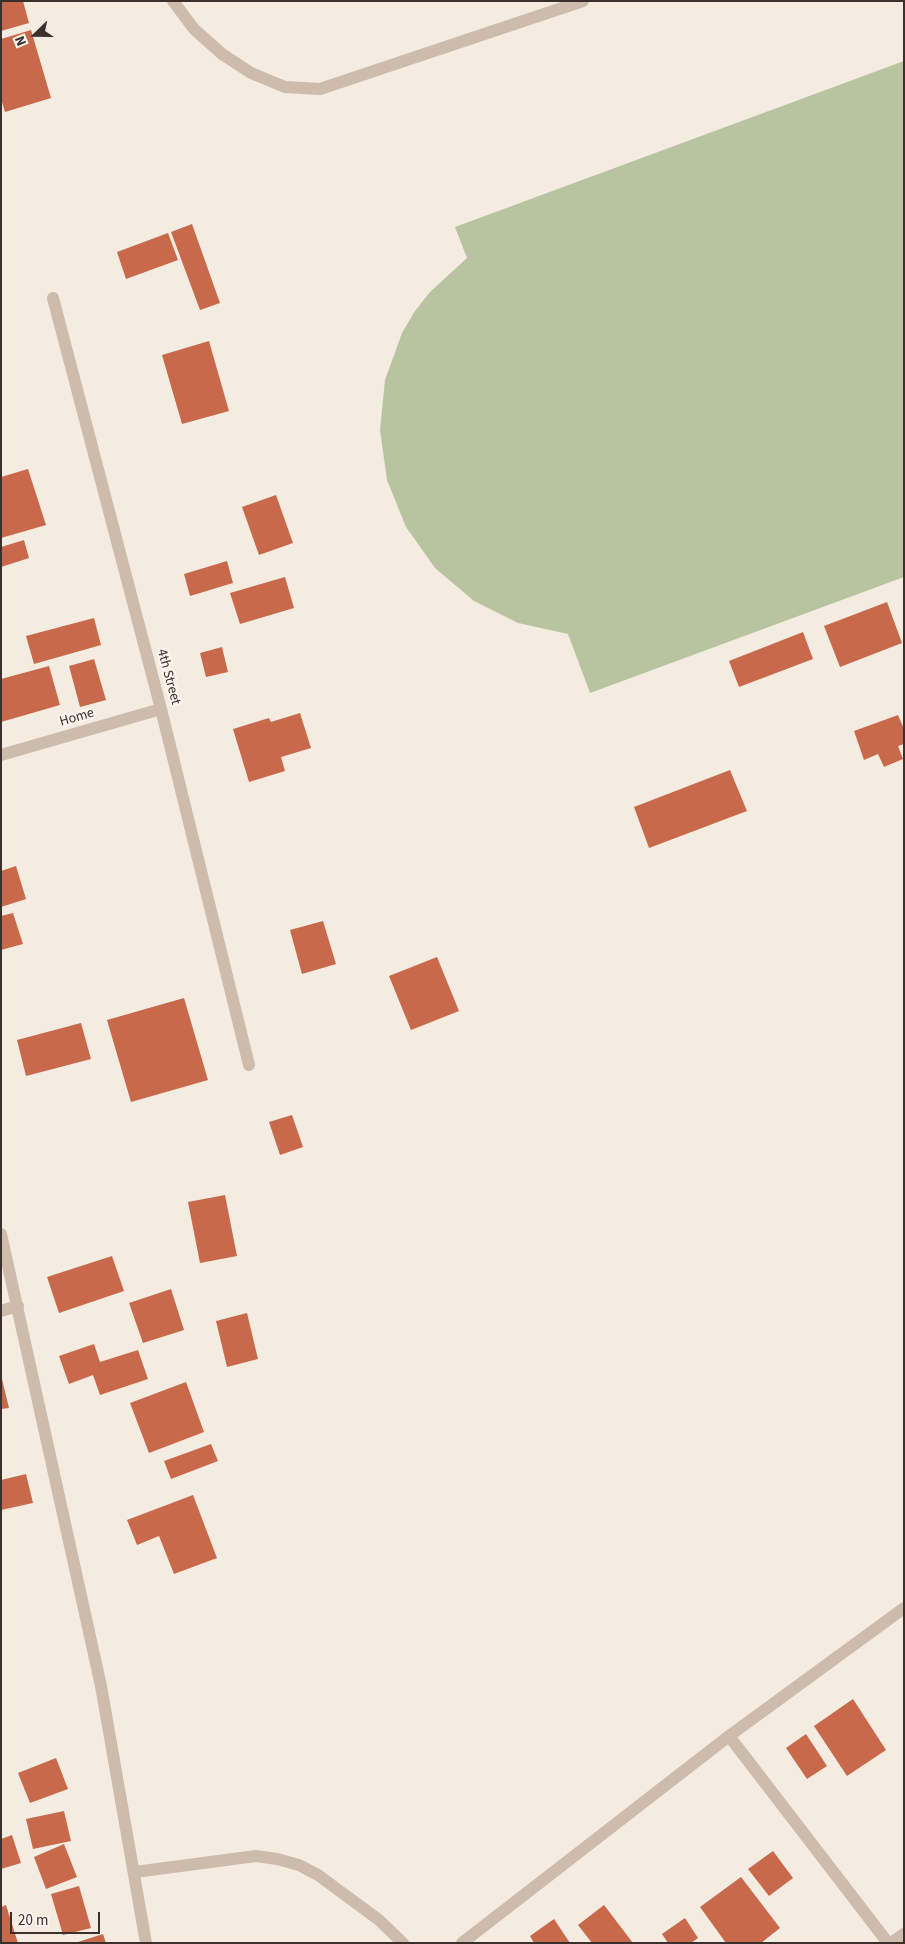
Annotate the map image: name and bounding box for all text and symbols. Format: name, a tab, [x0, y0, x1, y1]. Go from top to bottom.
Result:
north arrow	[10, 10, 60, 60]
text: N	[10, 33, 32, 49]
street label: 4th Street	[152, 647, 184, 707]
street label: Home	[58, 705, 96, 731]
scale bar	[12, 1902, 102, 1934]
text: 20 m	[18, 1910, 48, 1931]

